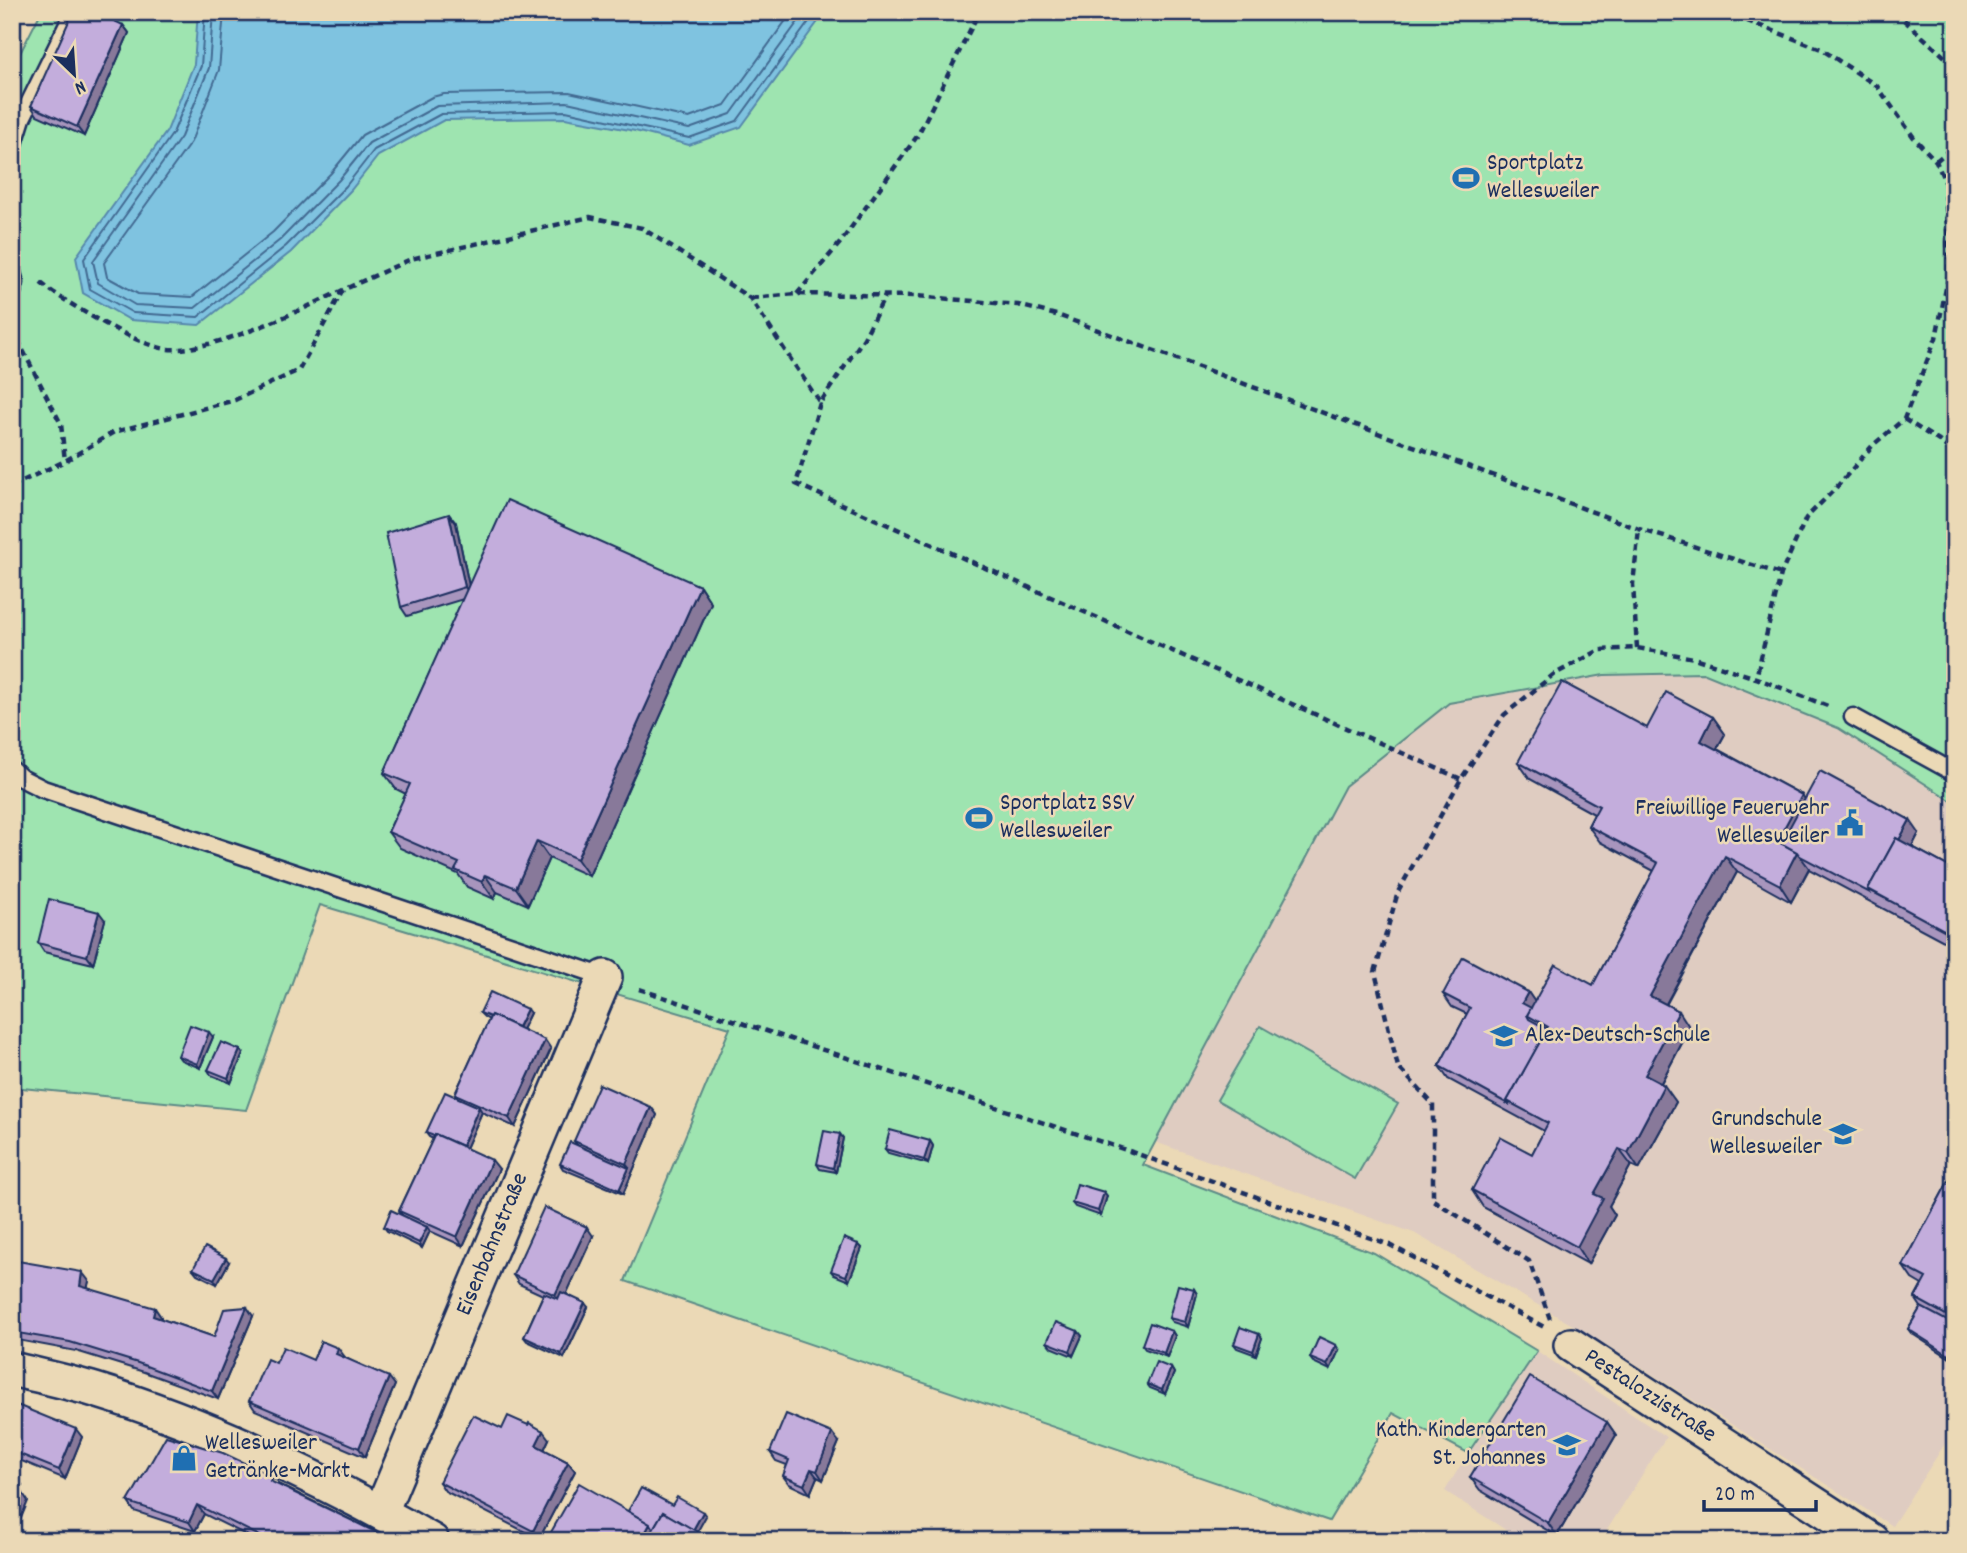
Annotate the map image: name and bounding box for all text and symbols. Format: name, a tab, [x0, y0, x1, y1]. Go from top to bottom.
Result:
north arrow	[38, 38, 108, 108]
text: N	[70, 72, 90, 100]
place label: Sportplatz Wellesweiler	[1487, 147, 1599, 209]
sports icon: Sportplatz Wellesweiler	[1451, 163, 1481, 193]
place label: Sportplatz SSV Wellesweiler	[1000, 787, 1135, 849]
place label: Freiwillige Feuerwehr Wellesweiler	[1635, 792, 1829, 854]
sports icon: Sportplatz SSV Wellesweiler	[964, 803, 994, 833]
public building icon: Freiwillige Feuerwehr Wellesweiler	[1835, 808, 1865, 838]
place label: Alex-Deutsch-Schule	[1525, 1019, 1710, 1053]
school or university icon: Alex-Deutsch-Schule	[1489, 1021, 1519, 1051]
place label: Grundschule Wellesweiler	[1710, 1103, 1822, 1165]
school or university icon: Grundschule Wellesweiler	[1828, 1119, 1858, 1149]
street label: Eisenbahnstraße	[448, 1168, 538, 1321]
street label: Pestalozzistraße	[1577, 1341, 1723, 1452]
place label: Kath. Kindergarten St. Johannes	[1376, 1414, 1546, 1476]
place label: Wellesweiler Getränke-Markt	[205, 1427, 350, 1489]
school or university icon: Kath. Kindergarten St. Johannes	[1552, 1430, 1582, 1460]
shop icon: Wellesweiler Getränke-Markt	[169, 1443, 199, 1473]
scale bar	[1704, 1469, 1816, 1513]
text: 20 m	[1715, 1481, 1755, 1511]

